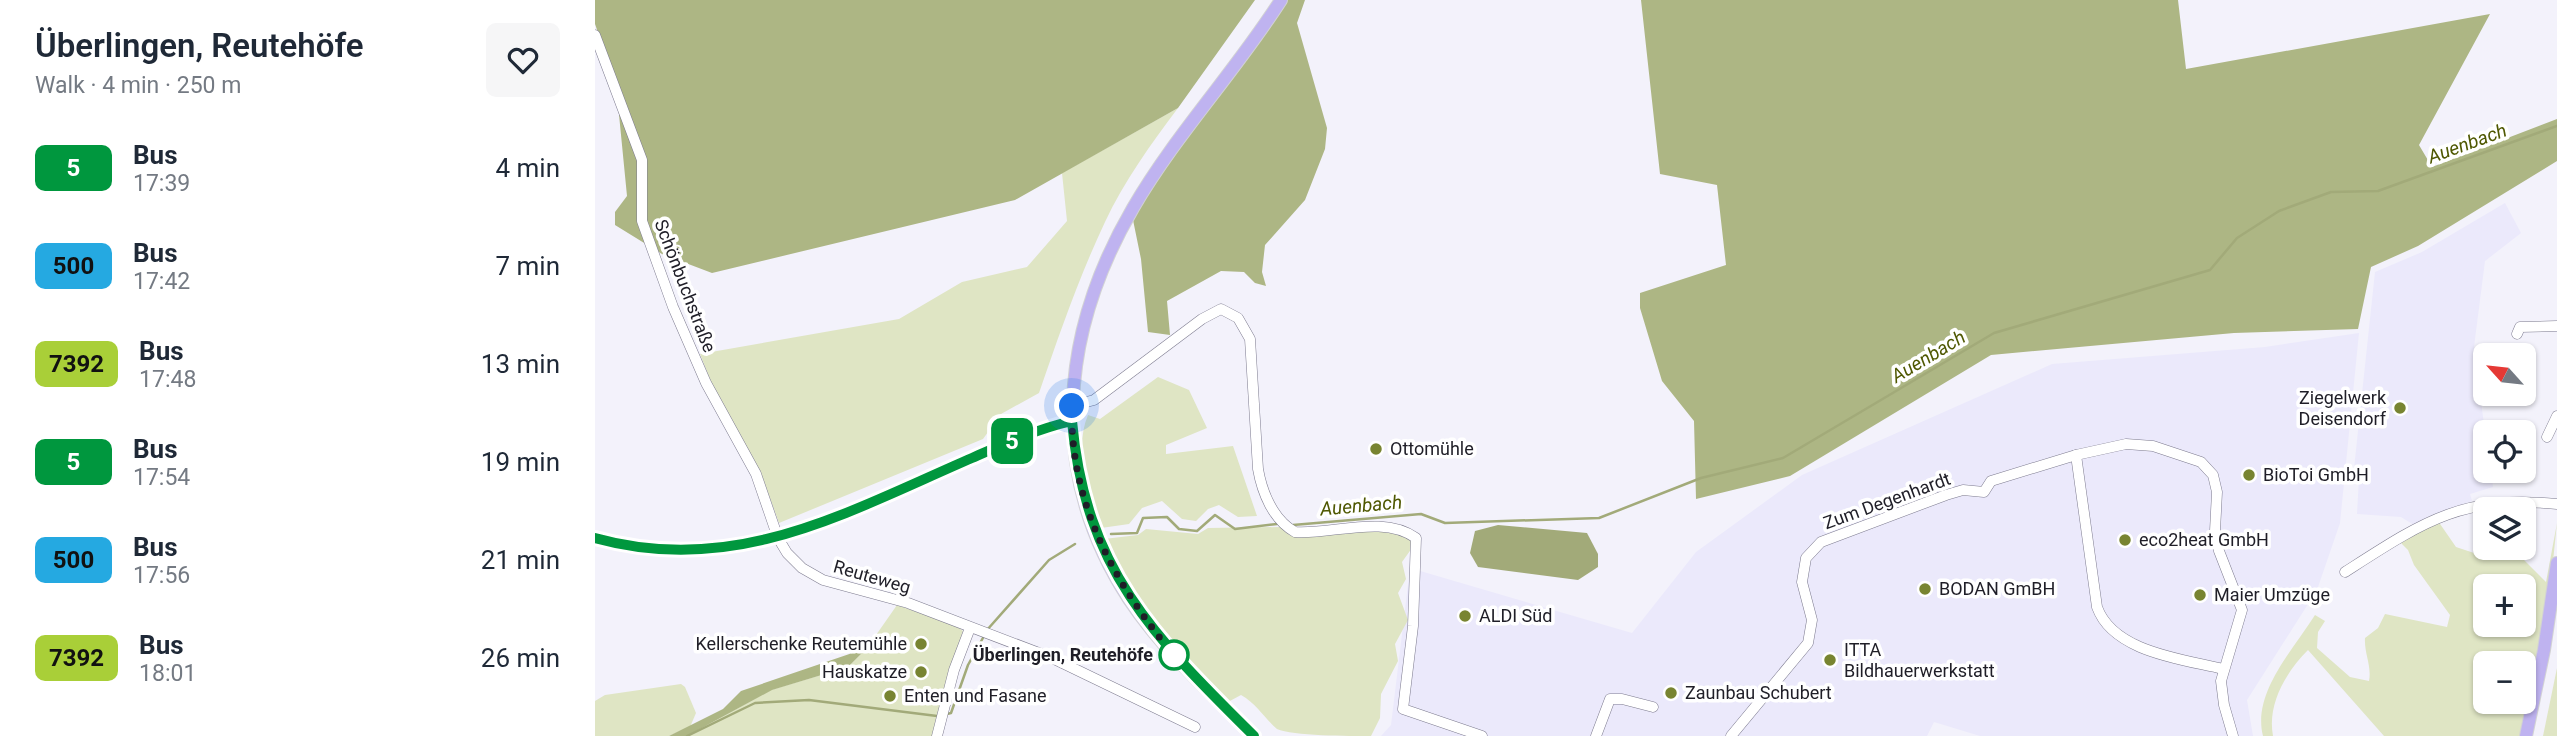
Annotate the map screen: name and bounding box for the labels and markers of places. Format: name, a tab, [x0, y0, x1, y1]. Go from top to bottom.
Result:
place label: Ziegelwerk Deisendorf	[2299, 387, 2387, 429]
marker: Ziegelwerk Deisendorf	[2392, 400, 2408, 416]
place label: Ottomühle	[1390, 438, 1474, 459]
marker: Ottomühle	[1368, 441, 1384, 457]
place label: BioToi GmbH	[2263, 464, 2369, 485]
marker: BioToi GmbH	[2241, 467, 2257, 483]
place label: eco2heat GmbH	[2139, 529, 2269, 550]
marker: eco2heat GmbH	[2117, 532, 2133, 548]
place label: BODAN GmBH	[1939, 578, 2055, 599]
marker: BODAN GmBH	[1917, 581, 1933, 597]
place label: Maier Umzüge	[2214, 584, 2330, 605]
marker: Maier Umzüge	[2192, 587, 2208, 603]
place label: ALDI Süd	[1479, 605, 1552, 626]
marker: ALDI Süd	[1457, 608, 1473, 624]
place label: Kellerschenke Reutemühle	[695, 633, 907, 654]
marker: Kellerschenke Reutemühle	[913, 636, 929, 652]
place label: ITTA Bildhauerwerkstatt	[1844, 639, 1995, 681]
marker: Überlingen, Reutehöfe	[1159, 640, 1189, 670]
place label: Überlingen, Reutehöfe	[973, 644, 1153, 665]
marker: ITTA Bildhauerwerkstatt	[1822, 652, 1838, 668]
place label: Hauskatze	[822, 661, 907, 682]
marker: Hauskatze	[913, 664, 929, 680]
place label: Zaunbau Schubert	[1685, 682, 1832, 703]
place label: Enten und Fasane	[904, 685, 1047, 706]
marker: Zaunbau Schubert	[1663, 685, 1679, 701]
marker: Enten und Fasane	[882, 688, 898, 704]

